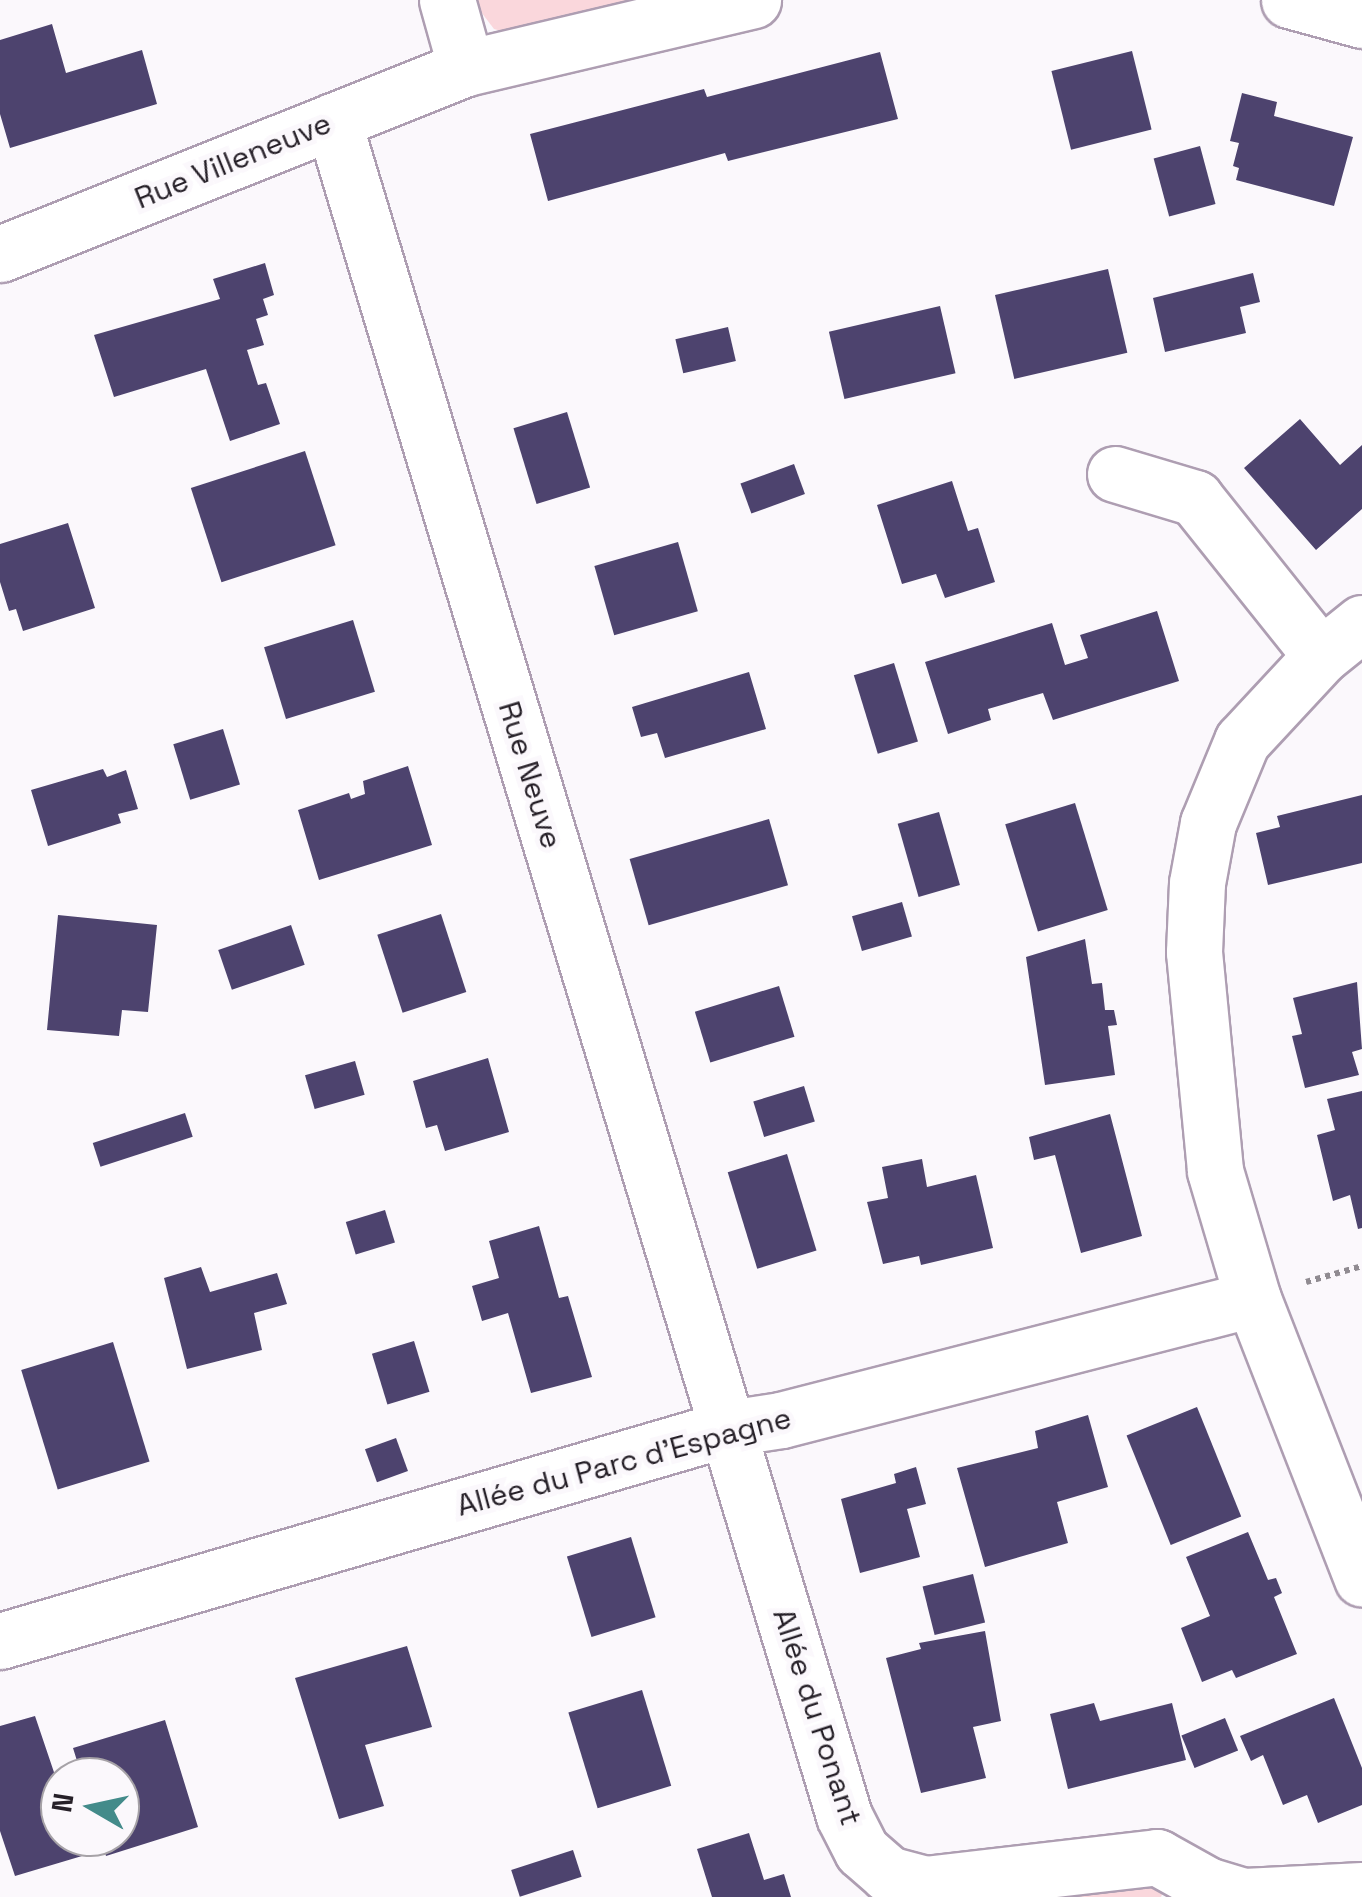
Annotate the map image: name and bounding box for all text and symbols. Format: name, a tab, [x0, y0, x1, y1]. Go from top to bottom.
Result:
street label: Rue Villeneuve	[129, 105, 337, 217]
street label: Rue Neuve	[491, 697, 569, 853]
street label: Allée du Parc d'Espagne	[453, 1400, 795, 1524]
street label: Allée du Ponant	[765, 1604, 869, 1830]
north arrow	[40, 1757, 140, 1857]
text: N	[43, 1791, 82, 1815]

